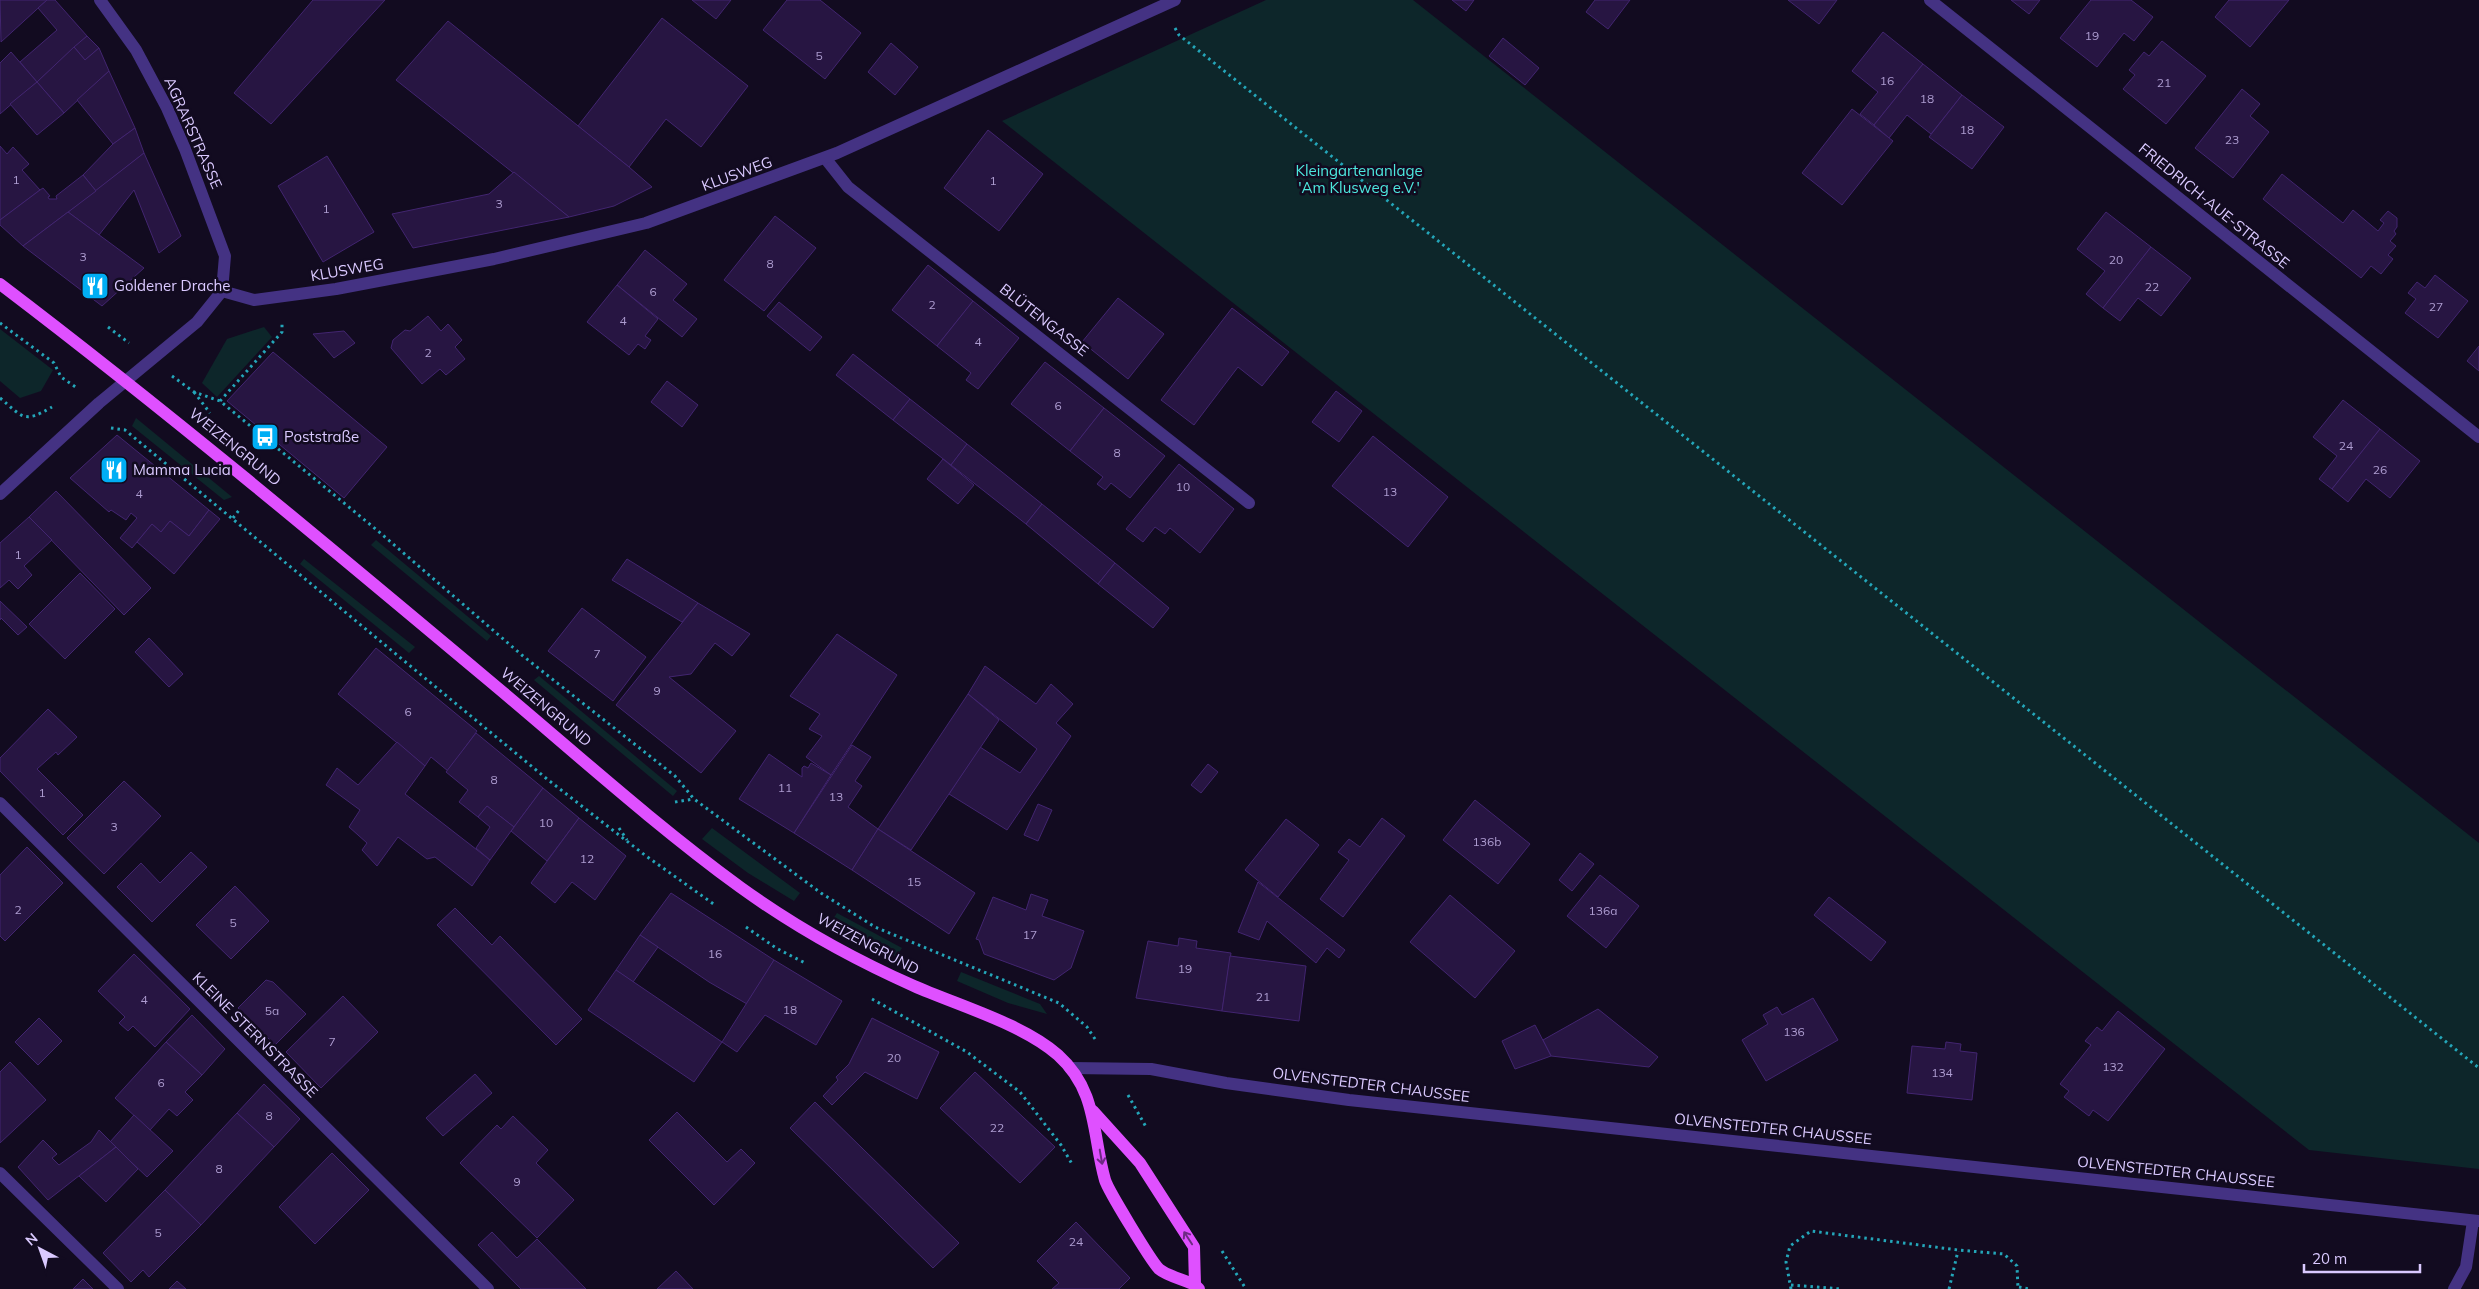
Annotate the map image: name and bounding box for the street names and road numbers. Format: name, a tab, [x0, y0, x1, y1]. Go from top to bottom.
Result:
street label: AGRARSTRASSE	[160, 74, 227, 192]
street label: FRIEDRICH-AUE-STRASSE	[2135, 139, 2294, 272]
street label: KLUSWEG	[699, 152, 775, 195]
street label: KLUSWEG	[309, 254, 385, 285]
street label: BLÜTENGASSE	[996, 279, 1093, 360]
street label: WEIZENGRUND	[185, 404, 285, 490]
street label: WEIZENGRUND	[497, 663, 596, 750]
street label: WEIZENGRUND	[814, 909, 923, 978]
street label: KLEINE STERNSTRASSE	[189, 968, 322, 1102]
street label: OLVENSTEDTER CHAUSSEE	[1271, 1063, 1471, 1106]
street label: OLVENSTEDTER CHAUSSEE	[1673, 1109, 1873, 1148]
street label: OLVENSTEDTER CHAUSSEE	[2076, 1152, 2276, 1191]

